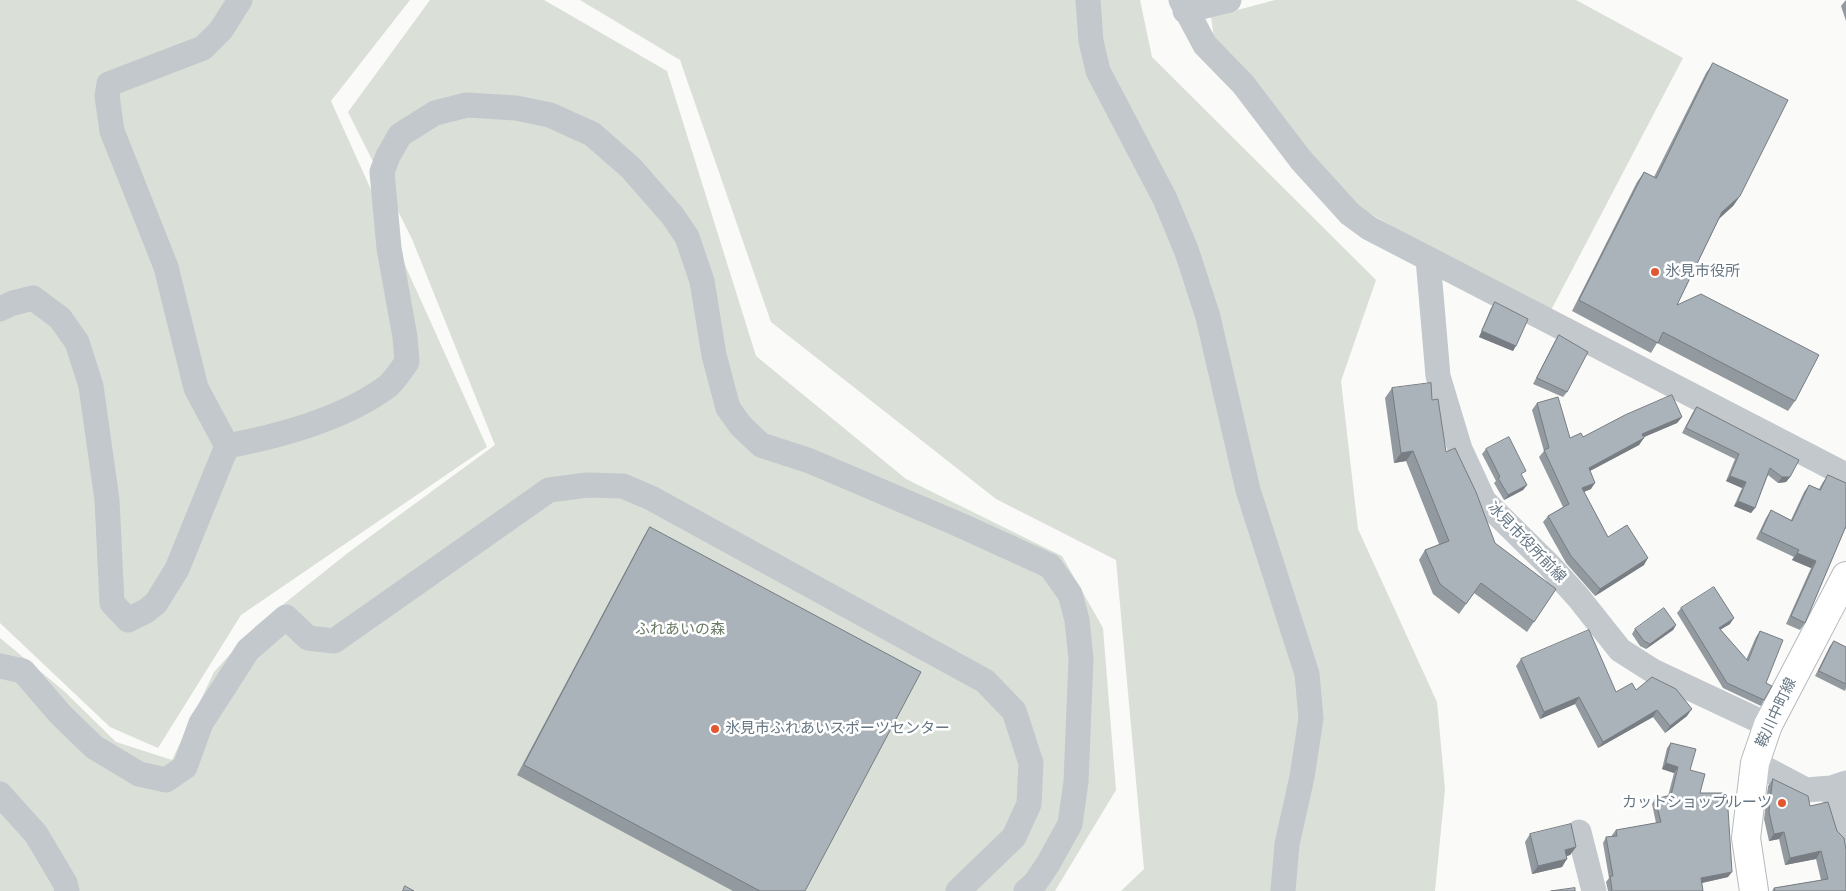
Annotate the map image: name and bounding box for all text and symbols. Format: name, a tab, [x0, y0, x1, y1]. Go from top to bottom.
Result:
place label: 氷見市役所	[1665, 263, 1740, 281]
marker: 氷見市役所	[1649, 266, 1661, 278]
street label: 冰見市役所前線	[1483, 499, 1569, 587]
park label: ふれあいの森	[635, 621, 725, 639]
street label: 鞍川中町線	[1753, 675, 1801, 751]
place label: 氷見市ふれあいスポーツセンター	[725, 720, 950, 738]
marker: 氷見市ふれあいスポーツセンター	[709, 723, 721, 735]
place label: カットショップルーツ	[1622, 794, 1772, 812]
marker: カットショップルーツ	[1776, 797, 1788, 809]

